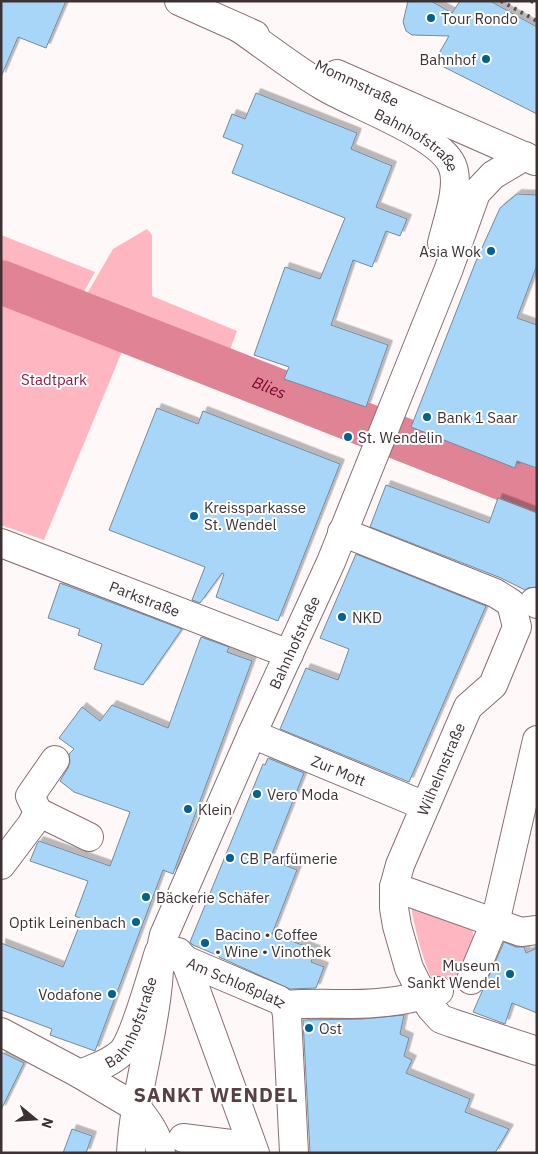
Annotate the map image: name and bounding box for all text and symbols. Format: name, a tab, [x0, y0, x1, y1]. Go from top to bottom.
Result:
place label: Tour Rondo	[441, 9, 518, 28]
marker: Tour Rondo	[425, 12, 437, 24]
place label: Bahnhof	[419, 50, 476, 69]
marker: Bahnhof	[480, 53, 492, 65]
street label: Mommstraße	[312, 55, 402, 111]
street label: Bahnhofstraße	[371, 103, 463, 174]
place label: Asia Wok	[419, 242, 481, 261]
marker: Asia Wok	[485, 245, 497, 257]
park label: Stadtpark	[21, 370, 87, 389]
water label: Blies	[250, 372, 289, 403]
place label: Bank 1 Saar	[437, 408, 518, 427]
marker: Bank 1 Saar	[421, 411, 433, 423]
place label: St. Wendelin	[358, 428, 443, 447]
marker: St. Wendelin	[342, 431, 354, 443]
place label: Kreissparkasse St. Wendel	[204, 498, 306, 534]
marker: Kreissparkasse St. Wendel	[188, 510, 200, 522]
street label: Parkstraße	[107, 576, 183, 621]
street label: Bahnhofstraße	[265, 593, 324, 692]
place label: NKD	[352, 608, 382, 627]
marker: NKD	[336, 611, 348, 623]
street label: Wilhelmstraße	[413, 720, 469, 818]
street label: Zur Mott	[309, 750, 369, 790]
place label: Vero Moda	[267, 785, 339, 804]
marker: Vero Moda	[251, 788, 263, 800]
place label: Klein	[198, 800, 232, 819]
marker: Klein	[182, 803, 194, 815]
place label: CB Parfümerie	[240, 849, 337, 868]
marker: CB Parfümerie	[224, 852, 236, 864]
place label: Bäckerie Schäfer	[156, 888, 270, 907]
marker: Bäckerie Schäfer	[140, 891, 152, 903]
place label: Optik Leinenbach	[9, 913, 126, 932]
marker: Optik Leinenbach	[130, 916, 142, 928]
place label: Bacino • Coffee • Wine • Vinothek	[215, 925, 331, 961]
marker: Bacino • Coffee • Wine • Vinothek	[199, 937, 211, 949]
street label: Am Schloßplatz	[184, 952, 290, 1012]
place label: Museum Sankt Wendel	[407, 956, 500, 992]
marker: Museum Sankt Wendel	[504, 968, 516, 980]
street label: Bahnhofstraße	[101, 974, 160, 1072]
place label: Vodafone	[38, 985, 102, 1004]
marker: Vodafone	[106, 988, 118, 1000]
place label: Ost	[319, 1019, 342, 1038]
marker: Ost	[303, 1022, 315, 1034]
district label: SANKT WENDEL	[133, 1081, 299, 1108]
north arrow	[10, 1094, 60, 1144]
text: N	[37, 1115, 57, 1131]

